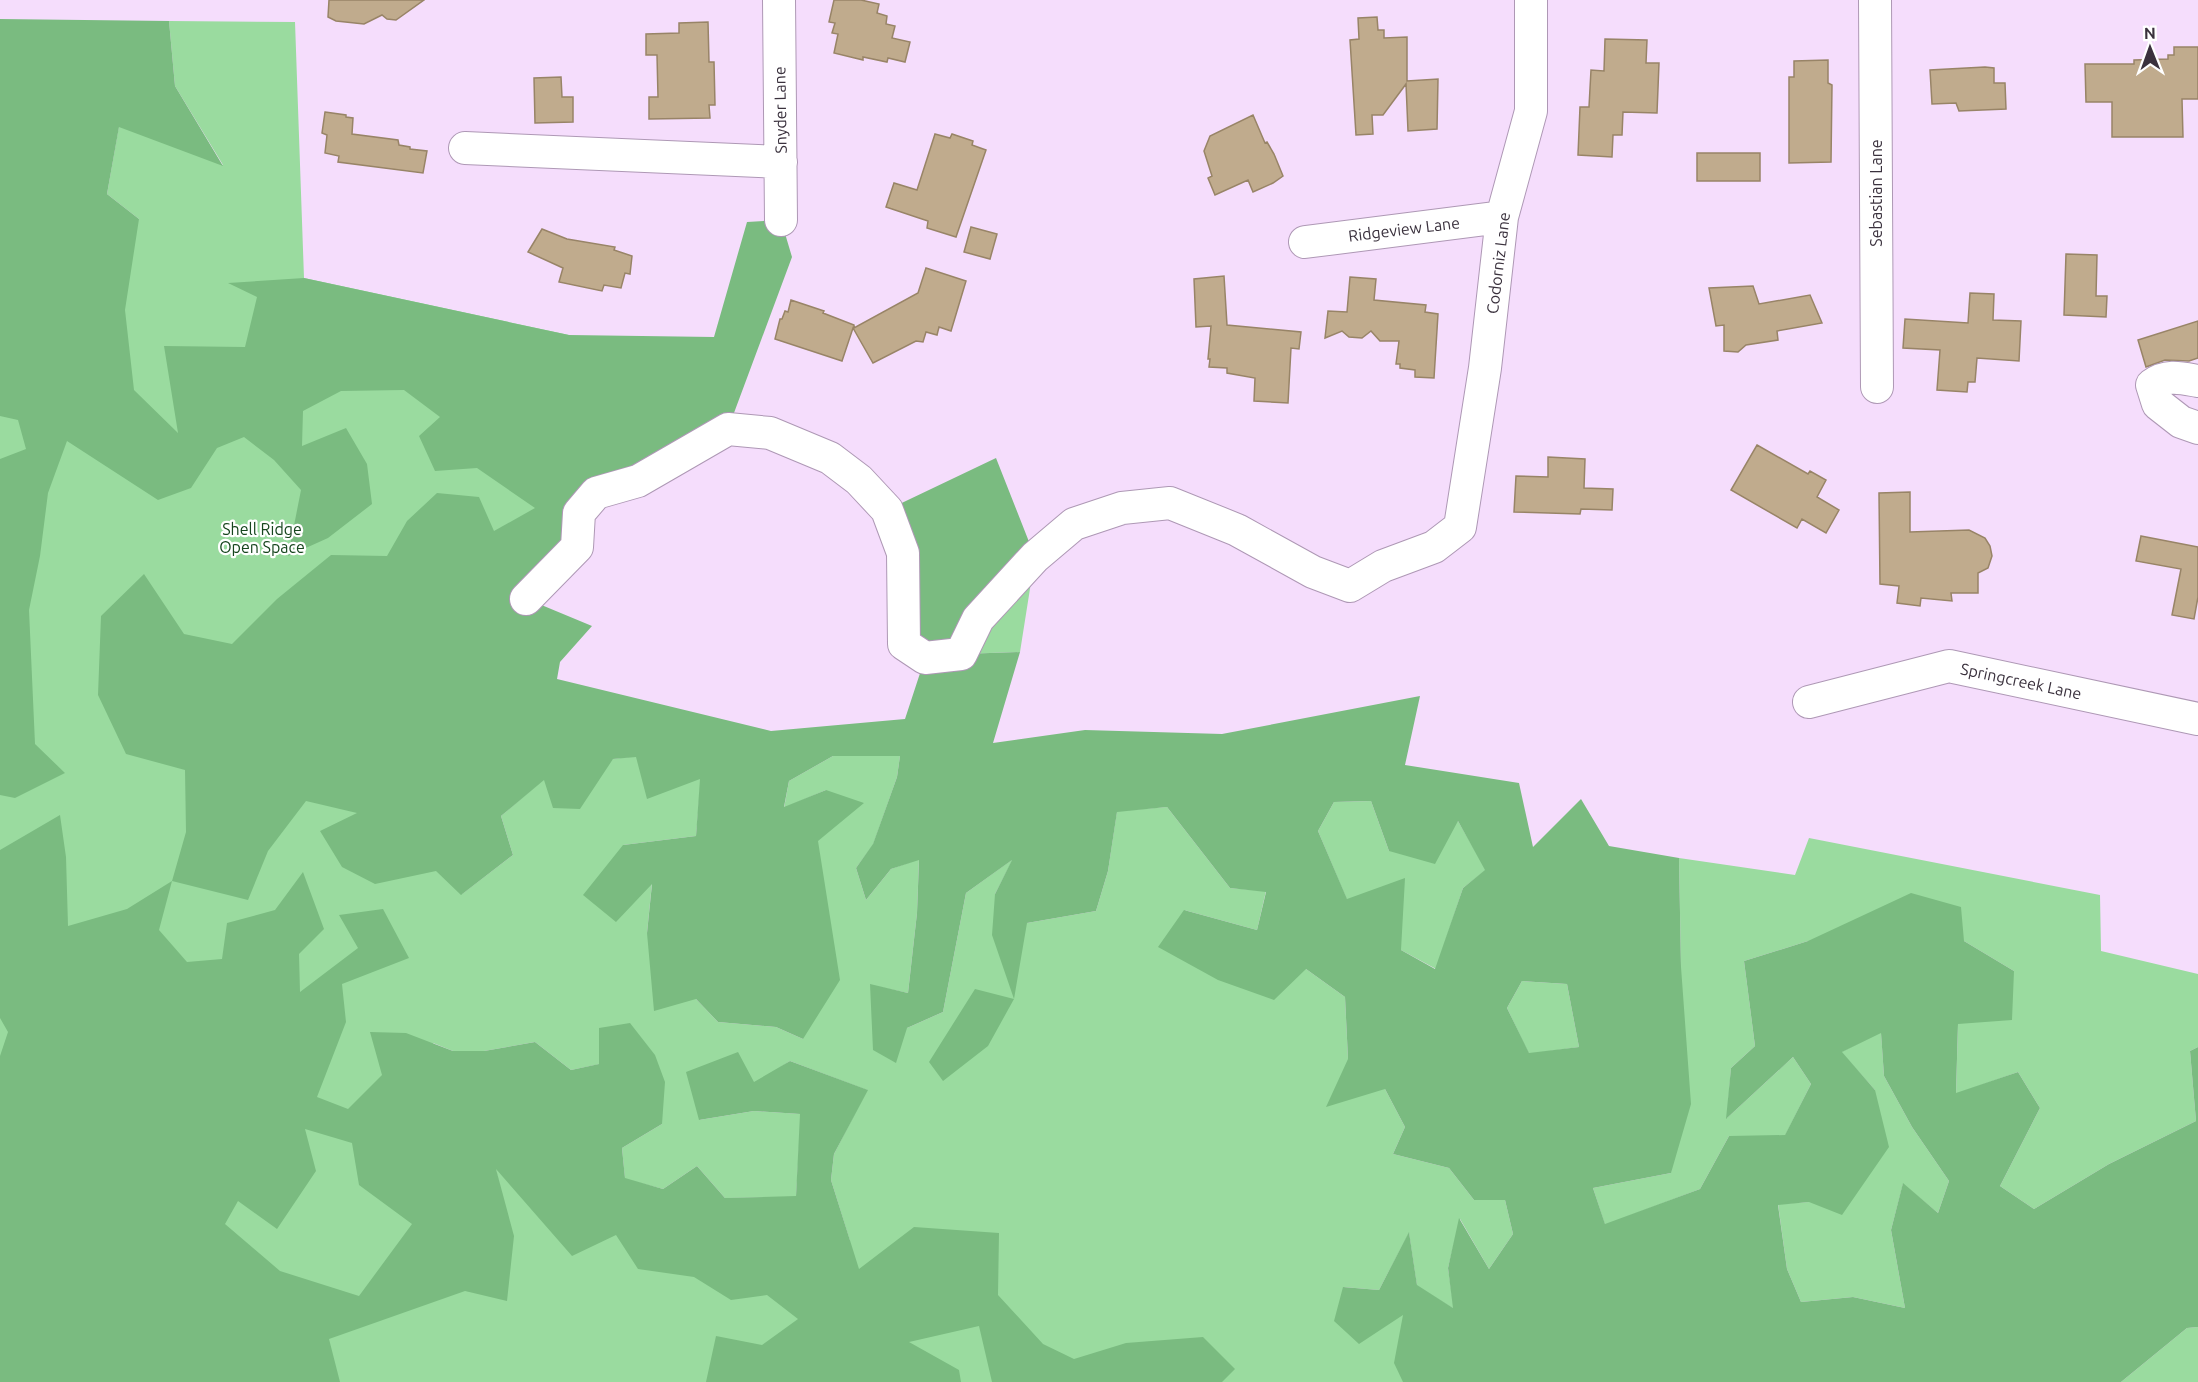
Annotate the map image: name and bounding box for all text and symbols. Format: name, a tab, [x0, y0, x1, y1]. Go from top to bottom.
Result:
north arrow	[2120, 18, 2180, 78]
text: N	[2144, 24, 2156, 42]
street label: Snyder Lane	[770, 66, 790, 154]
street label: Sebastian Lane	[1867, 139, 1885, 247]
street label: Codorniz Lane	[1483, 211, 1513, 315]
street label: Ridgeview Lane	[1347, 213, 1461, 245]
park label: Shell Ridge Open Space	[219, 520, 305, 556]
street label: Springcreek Lane	[1959, 659, 2083, 703]

